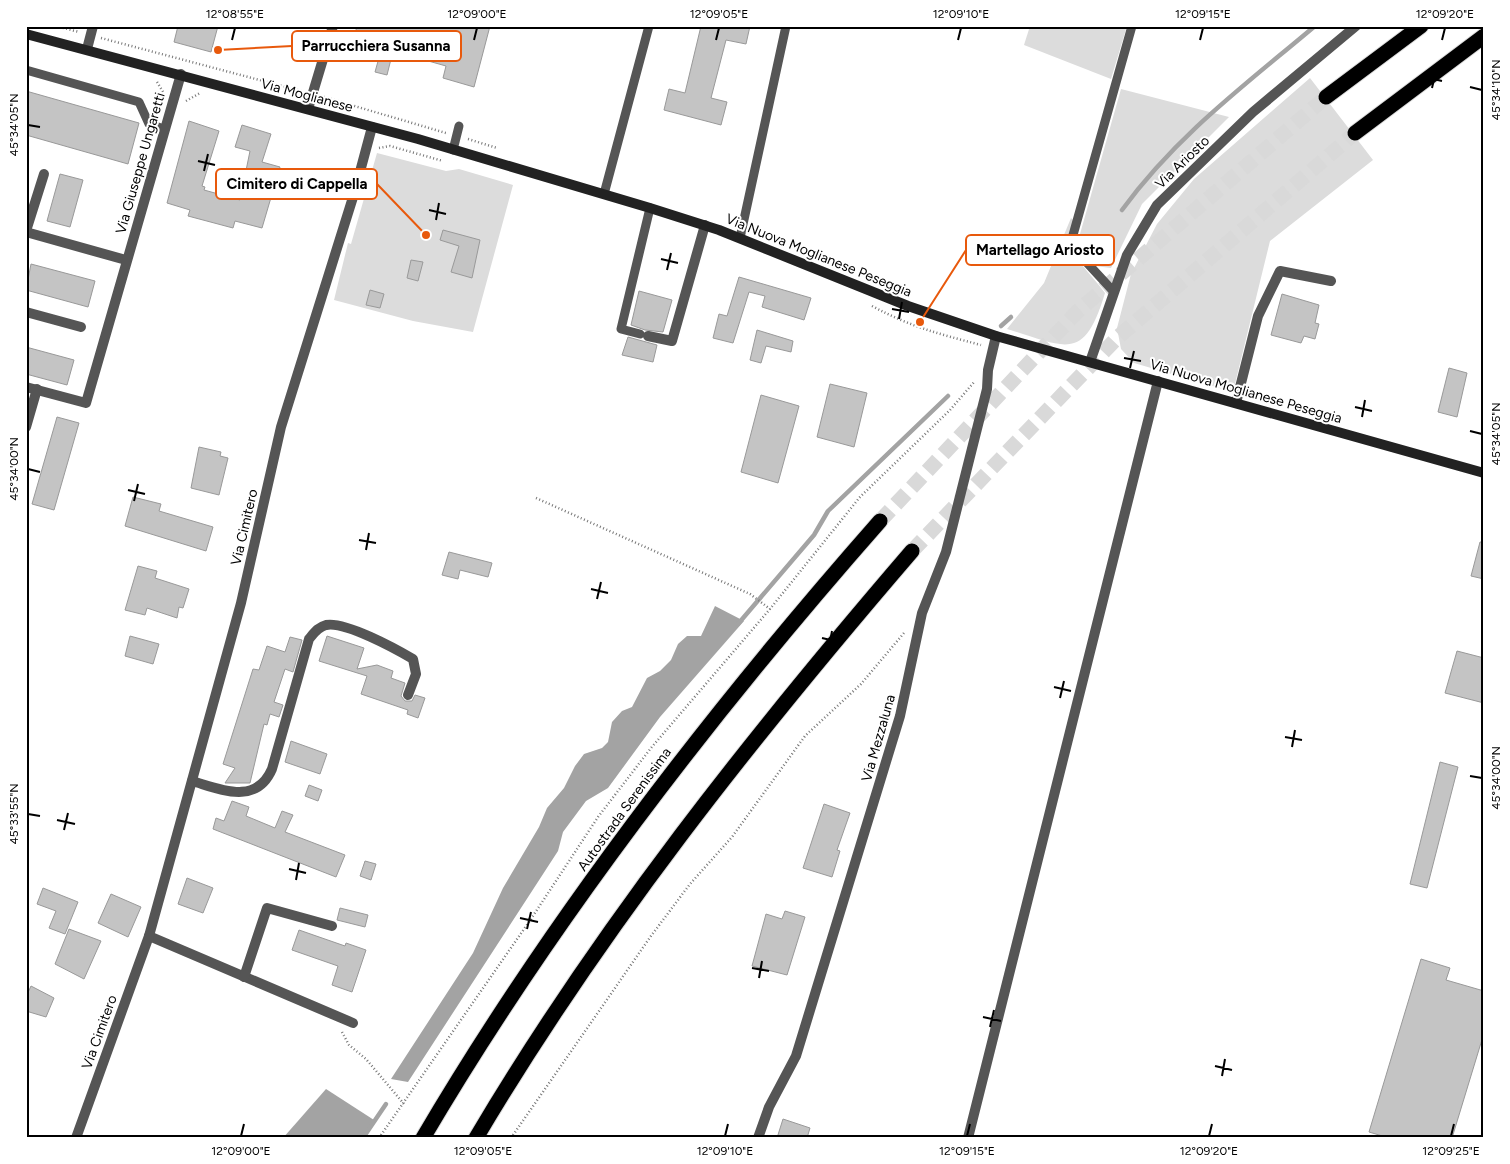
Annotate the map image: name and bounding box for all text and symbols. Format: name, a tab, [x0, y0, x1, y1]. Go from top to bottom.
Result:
text: 12°08'55"E	[206, 7, 264, 21]
text: 12°09'00"E	[447, 7, 507, 21]
text: 12°09'05"E	[690, 7, 748, 21]
text: 12°09'10"E	[933, 7, 989, 21]
text: 12°09'15"E	[1175, 7, 1231, 21]
text: 12°09'20"E	[1416, 7, 1474, 21]
callout: Parrucchiera Susanna	[292, 31, 461, 61]
text: Parrucchiera Susanna	[302, 37, 450, 55]
text: 45°34'10"N	[1489, 60, 1503, 120]
street label: Via Moglianese	[259, 75, 355, 116]
street label: Via Giuseppe Ungaretti	[112, 90, 169, 236]
text: 45°34'05"N	[7, 94, 21, 156]
street label: Via Ariosto	[1152, 132, 1213, 192]
callout: Cimitero di Cappella	[216, 169, 377, 199]
text: Cimitero di Cappella	[226, 175, 368, 193]
street label: Via Nuova Moglianese Peseggia	[723, 210, 914, 301]
callout: Martellago Ariosto	[966, 235, 1114, 265]
text: Martellago Ariosto	[976, 241, 1104, 259]
street label: Via Nuova Moglianese Peseggia	[1148, 356, 1344, 427]
text: 45°34'05"N	[1489, 403, 1503, 465]
text: 45°34'00"N	[7, 437, 21, 501]
street label: Via Cimitero	[227, 487, 262, 567]
street label: Via Mezzaluna	[858, 693, 899, 784]
street label: Autostrada Serenissima	[574, 744, 675, 874]
text: 45°34'00"N	[1489, 746, 1503, 810]
text: 45°33'55"N	[7, 783, 21, 845]
street label: Via Cimitero	[78, 993, 121, 1072]
text: 12°09'00"E	[211, 1144, 271, 1158]
text: 12°09'05"E	[454, 1144, 512, 1158]
text: 12°09'10"E	[697, 1144, 753, 1158]
text: 12°09'15"E	[939, 1144, 995, 1158]
text: 12°09'20"E	[1180, 1144, 1238, 1158]
text: 12°09'25"E	[1422, 1144, 1480, 1158]

